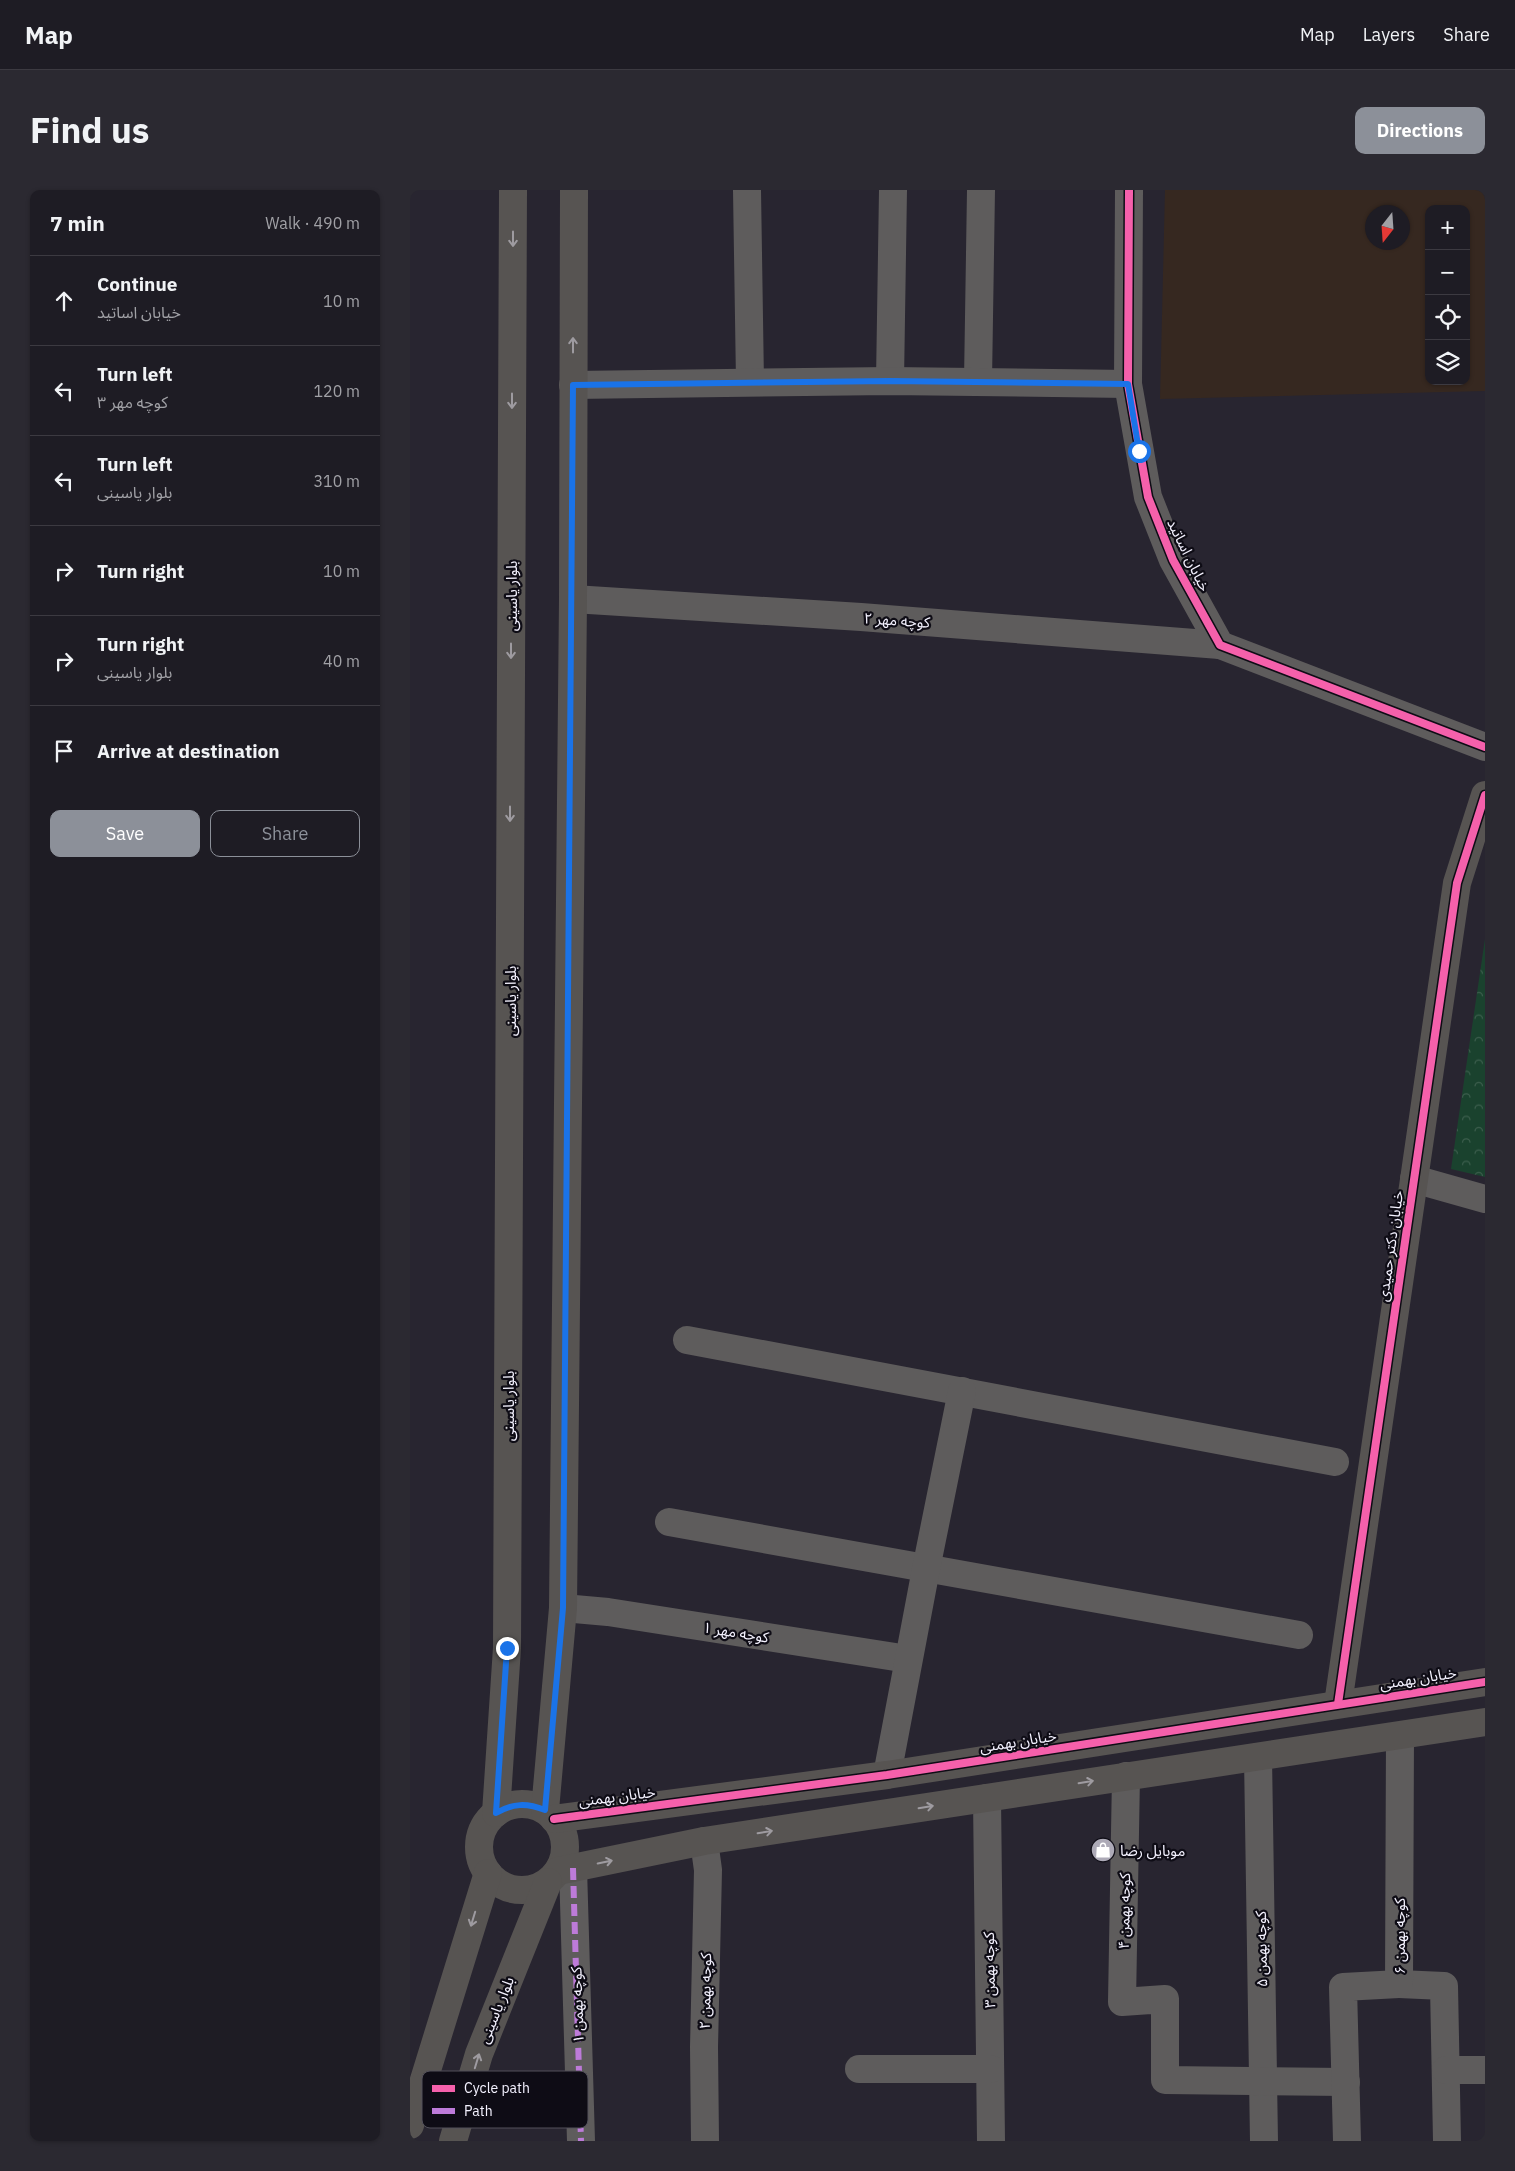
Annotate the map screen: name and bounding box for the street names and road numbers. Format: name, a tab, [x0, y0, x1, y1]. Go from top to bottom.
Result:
street label: خیابان اساتید	[1163, 515, 1215, 595]
street label: بلوار یاسینی	[502, 561, 521, 631]
street label: کوچه مهر ۲	[863, 608, 932, 633]
street label: بلوار یاسینی	[501, 966, 520, 1036]
street label: خیابان دکتر حمیدی	[1373, 1189, 1407, 1303]
street label: بلوار یاسینی	[499, 1371, 518, 1441]
street label: کوچه مهر ۱	[702, 1617, 771, 1648]
street label: خیابان بهمنی	[1378, 1663, 1458, 1693]
street label: خیابان بهمنی	[978, 1726, 1058, 1756]
street label: خیابان بهمنی	[577, 1782, 657, 1810]
street label: کوچه بهمن ۴	[1114, 1872, 1135, 1949]
street label: کوچه بهمن ۶	[1390, 1897, 1410, 1974]
street label: کوچه بهمن ۵	[1251, 1910, 1272, 1987]
street label: کوچه بهمن ۳	[979, 1931, 1000, 2008]
street label: کوچه بهمن ۲	[695, 1952, 716, 2029]
street label: کوچه بهمن ۱	[566, 1966, 589, 2043]
street label: بلوار یاسینی	[474, 1974, 518, 2046]

